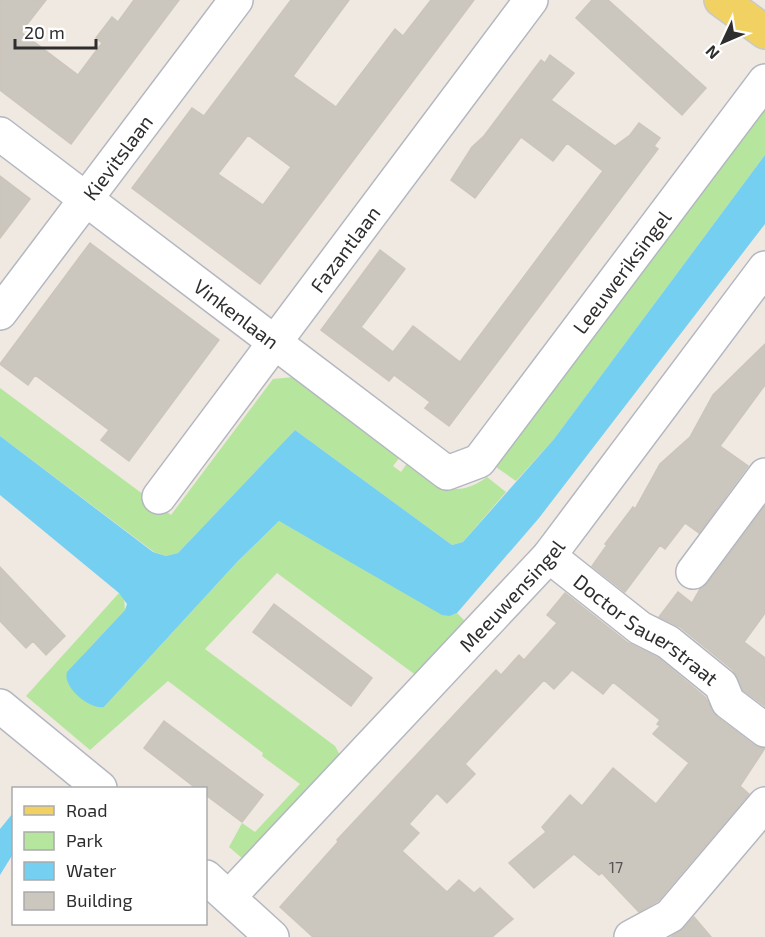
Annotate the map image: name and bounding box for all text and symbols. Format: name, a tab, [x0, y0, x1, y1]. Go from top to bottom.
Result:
scale bar	[15, 12, 96, 50]
north arrow	[693, 12, 753, 72]
text: 20 m	[24, 21, 65, 43]
text: N	[701, 42, 723, 64]
street label: Kievitslaan	[78, 110, 157, 205]
street label: Fazantlaan	[305, 201, 385, 297]
street label: Leeuweriksingel	[567, 205, 676, 338]
street label: Vinkenlaan	[189, 274, 284, 353]
street label: Meeuwensingel	[454, 535, 569, 656]
street label: Doctor Sauerstraat	[569, 569, 723, 690]
legend	[12, 787, 207, 925]
text: Road	[66, 799, 107, 821]
text: Park	[66, 829, 103, 851]
house number: 17	[609, 857, 623, 876]
text: Water	[66, 859, 116, 881]
text: Building	[66, 889, 133, 911]

